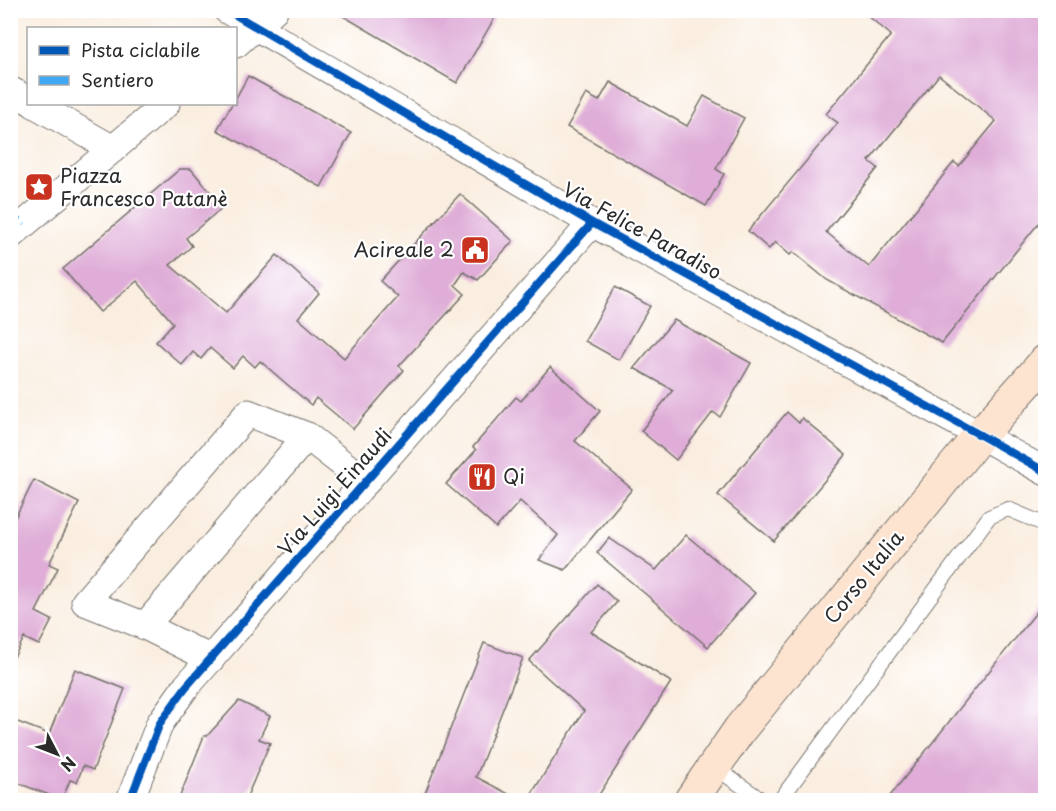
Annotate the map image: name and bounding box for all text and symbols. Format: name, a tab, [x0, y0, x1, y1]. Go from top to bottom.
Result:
legend	[27, 27, 237, 105]
text: Pista ciclabile	[81, 36, 200, 63]
text: Sentiero	[81, 66, 154, 93]
place label: Piazza Francesco Patanè	[60, 160, 228, 213]
place icon: Piazza Francesco Patanè	[23, 171, 55, 203]
street label: Via Felice Paradiso	[557, 174, 728, 286]
place label: Acireale 2	[354, 234, 454, 264]
public building icon: Acireale 2	[459, 234, 491, 266]
street label: Via Luigi Einaudi	[270, 421, 398, 562]
restaurant icon: Qi	[466, 461, 498, 493]
place label: Qi	[503, 461, 525, 491]
street label: Corso Italia	[816, 523, 910, 630]
north arrow	[27, 724, 87, 784]
text: N	[56, 752, 82, 777]

